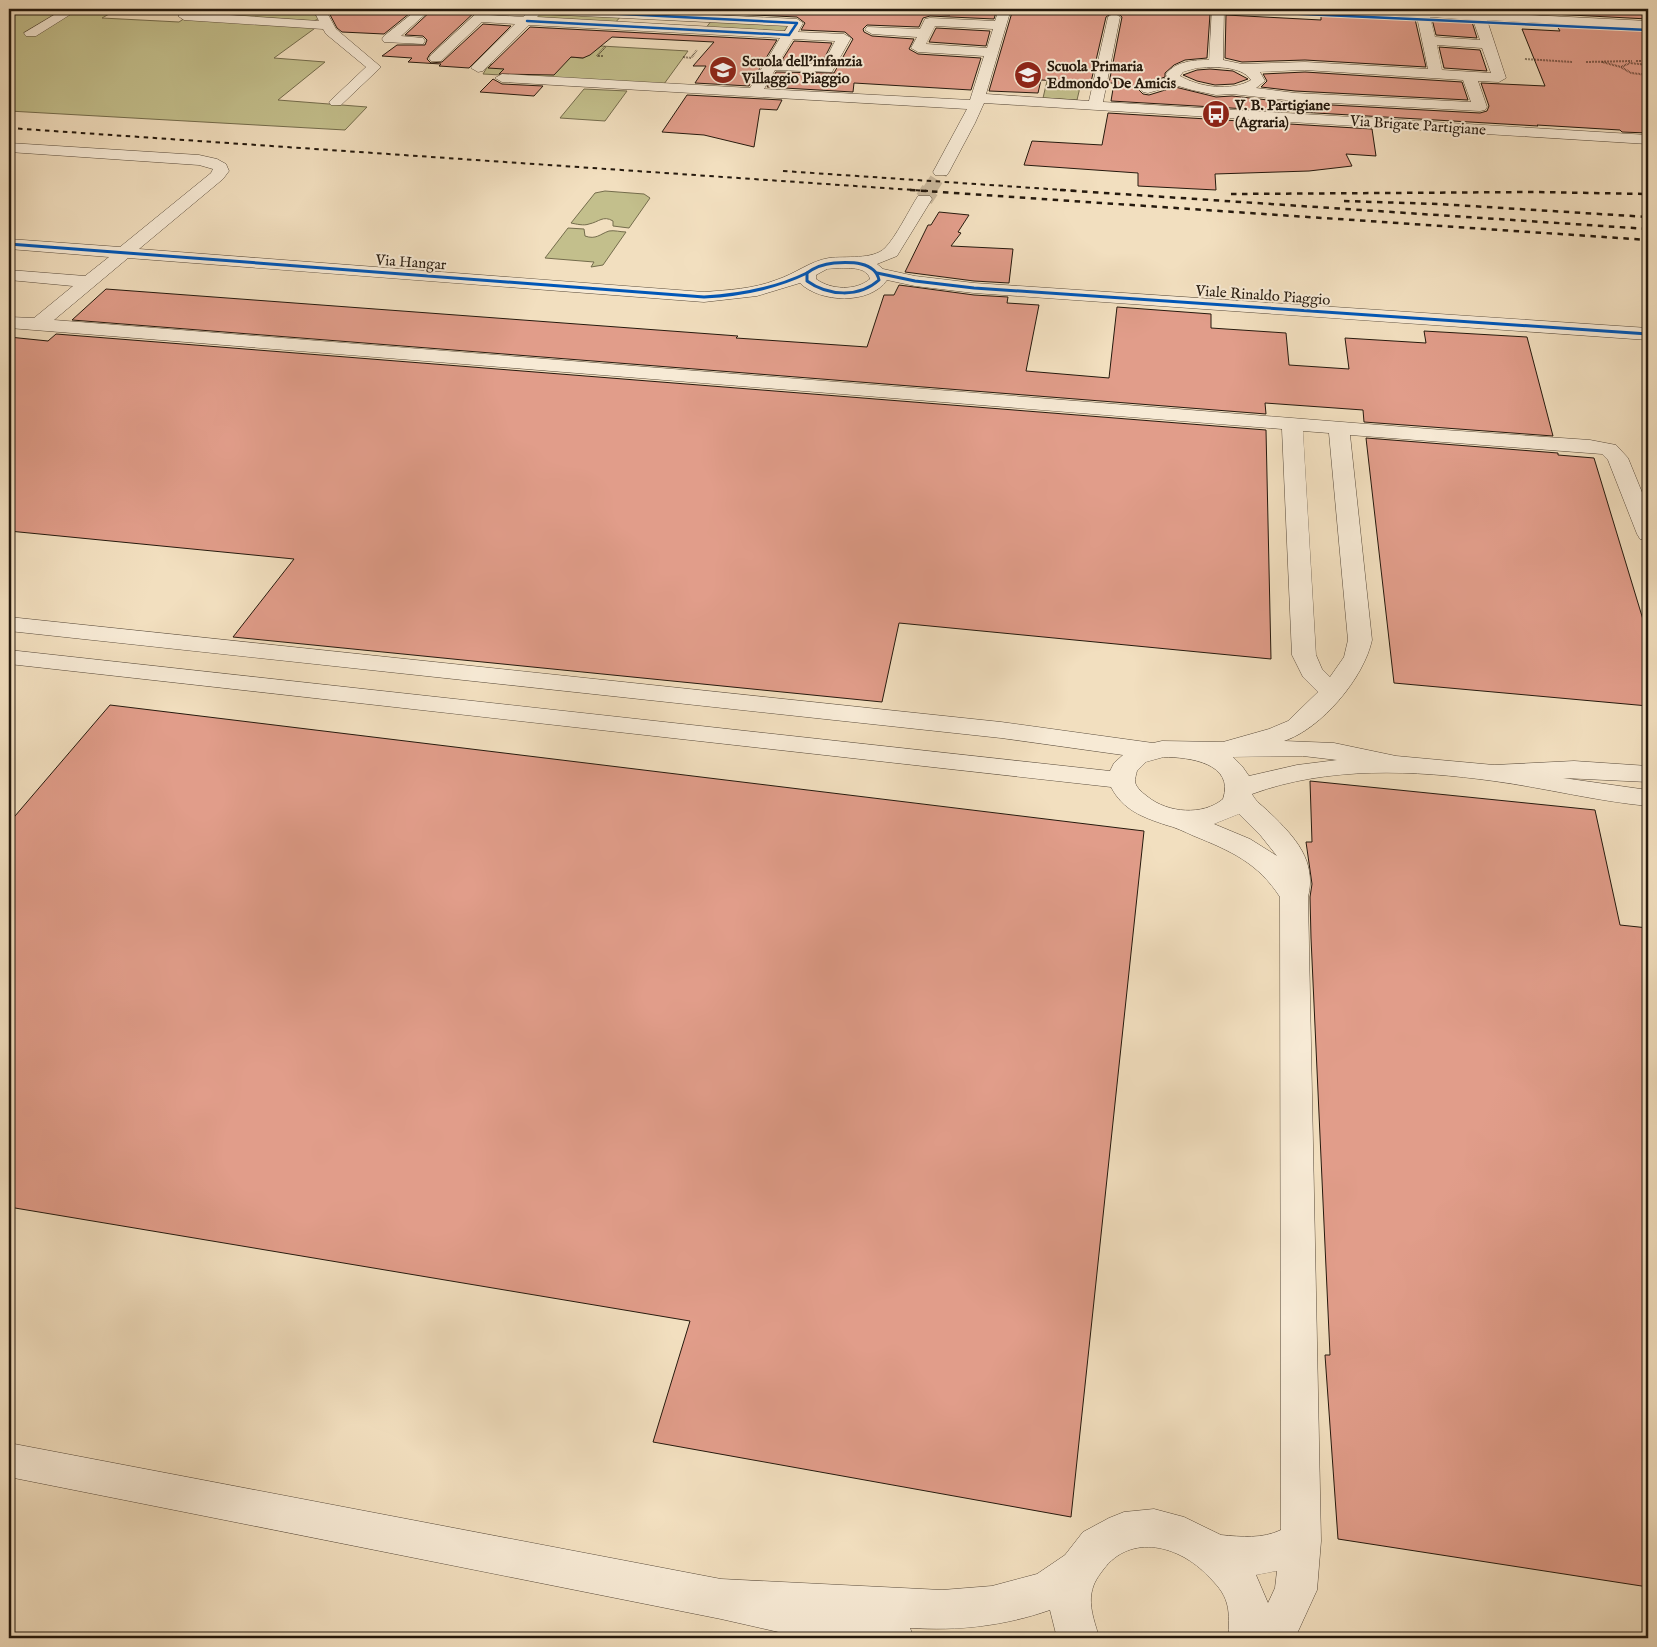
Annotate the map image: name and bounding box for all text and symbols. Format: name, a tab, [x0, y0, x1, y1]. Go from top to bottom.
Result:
place label: Scuola dell'infanzia Villaggio Piaggio	[741, 52, 863, 88]
school or university icon: Scuola dell'infanzia Villaggio Piaggio	[708, 55, 738, 85]
place label: Scuola Primaria Edmondo De Amicis	[1047, 57, 1177, 93]
school or university icon: Scuola Primaria Edmondo De Amicis	[1013, 60, 1043, 90]
place label: V. B. Partigiane (Agraria)	[1234, 96, 1330, 132]
bus stop icon: V. B. Partigiane (Agraria)	[1201, 99, 1231, 129]
street label: Via Brigate Partigiane	[1348, 111, 1487, 140]
street label: Via Hangar	[374, 250, 448, 274]
street label: Viale Rinaldo Piaggio	[1194, 281, 1331, 310]

